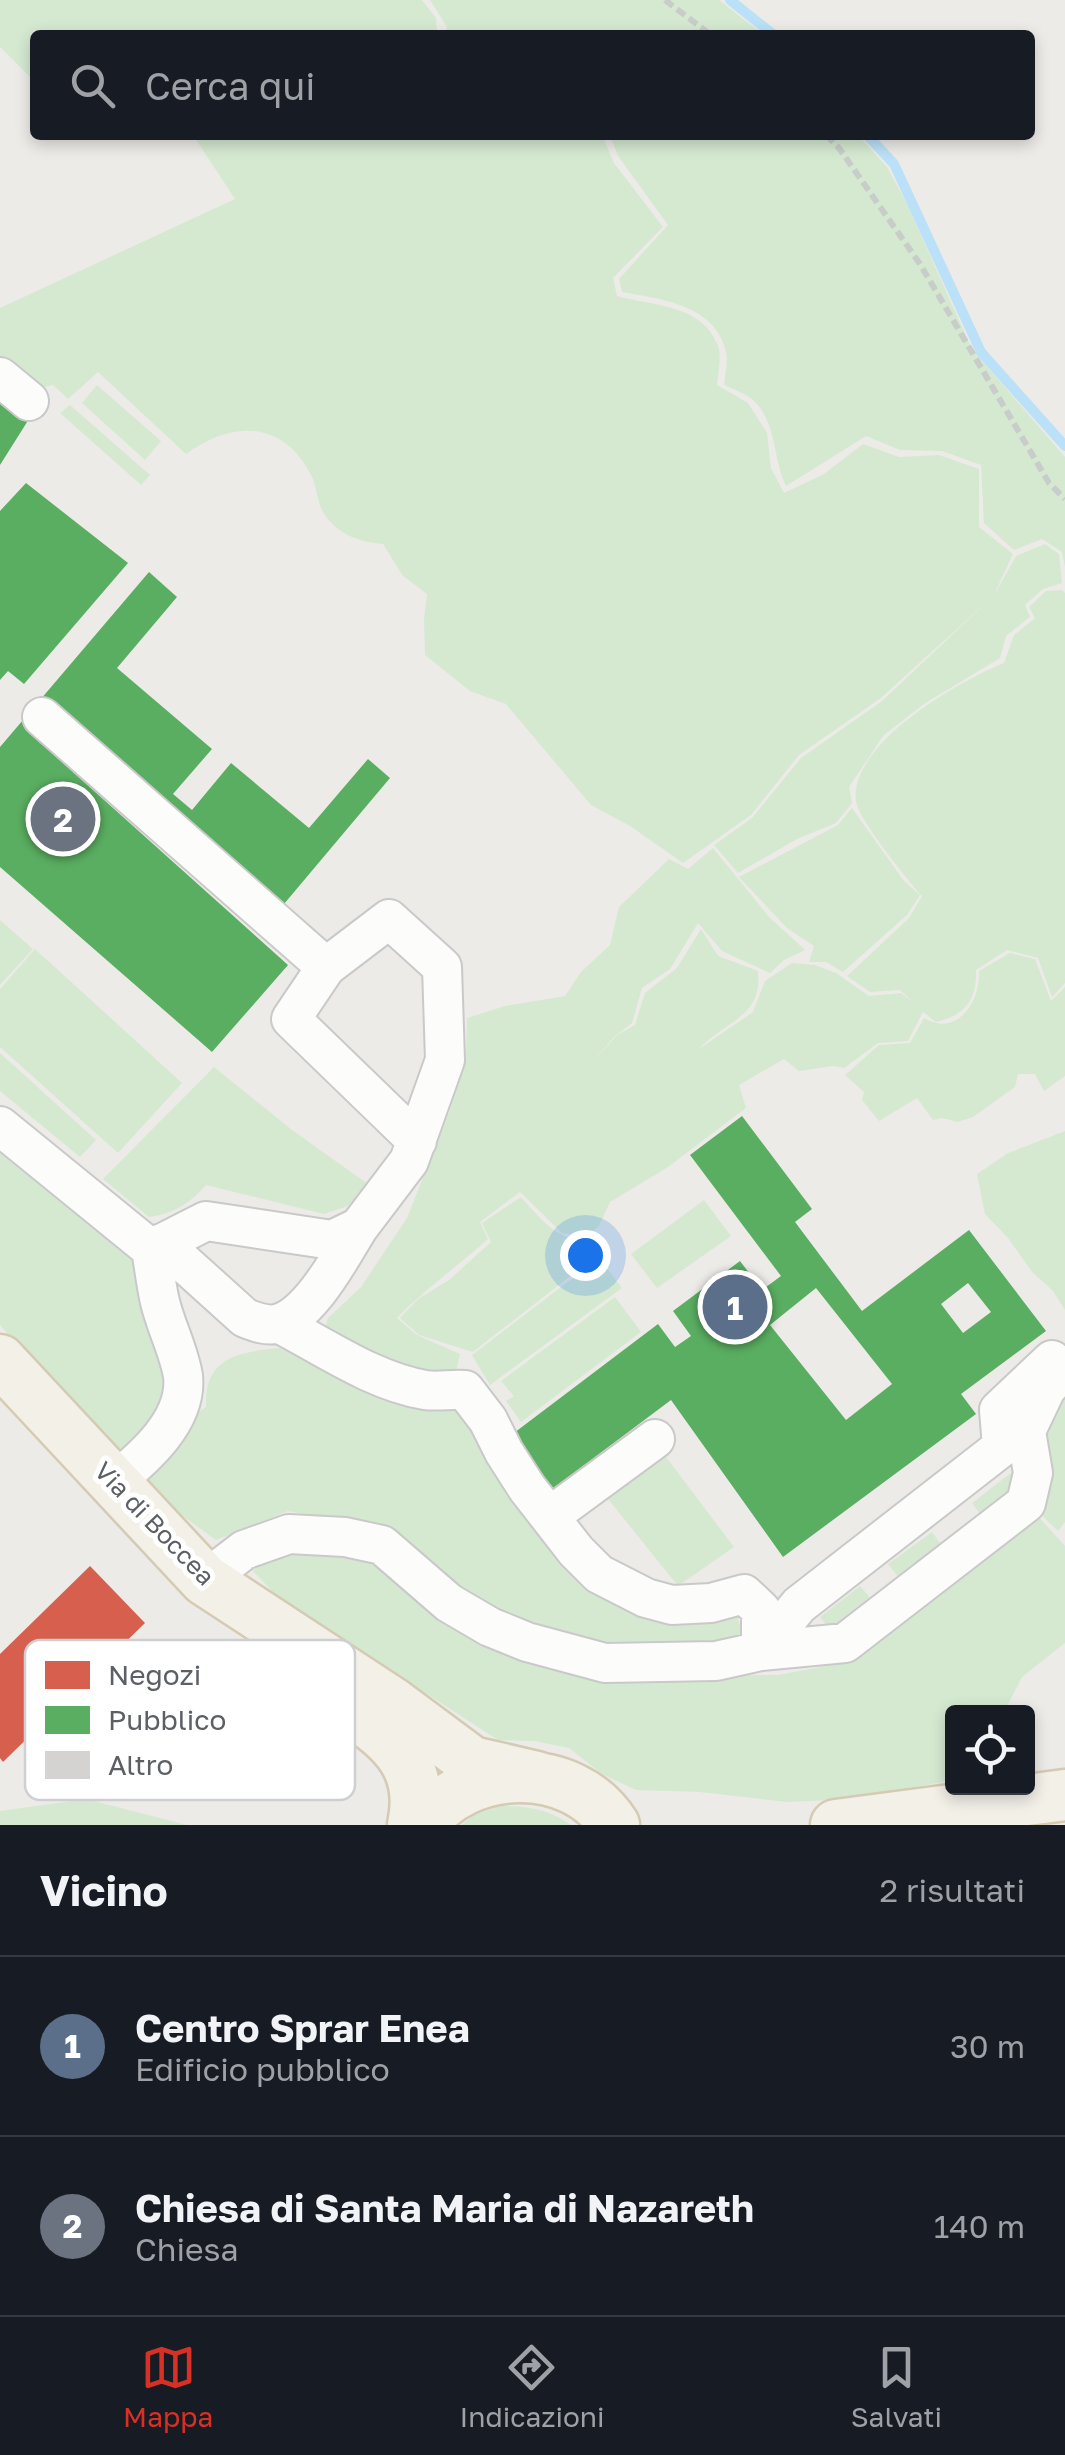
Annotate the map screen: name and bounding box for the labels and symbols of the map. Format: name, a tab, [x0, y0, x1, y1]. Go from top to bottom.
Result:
pin: 2	[30, 782, 96, 856]
your location	[560, 1230, 611, 1281]
pin: 1	[702, 1270, 768, 1344]
street label: Via di Boccea	[88, 1455, 222, 1591]
legend	[25, 1640, 355, 1800]
text: Negozi	[108, 1658, 201, 1691]
text: Pubblico	[108, 1703, 226, 1736]
text: Altro	[108, 1748, 173, 1781]

